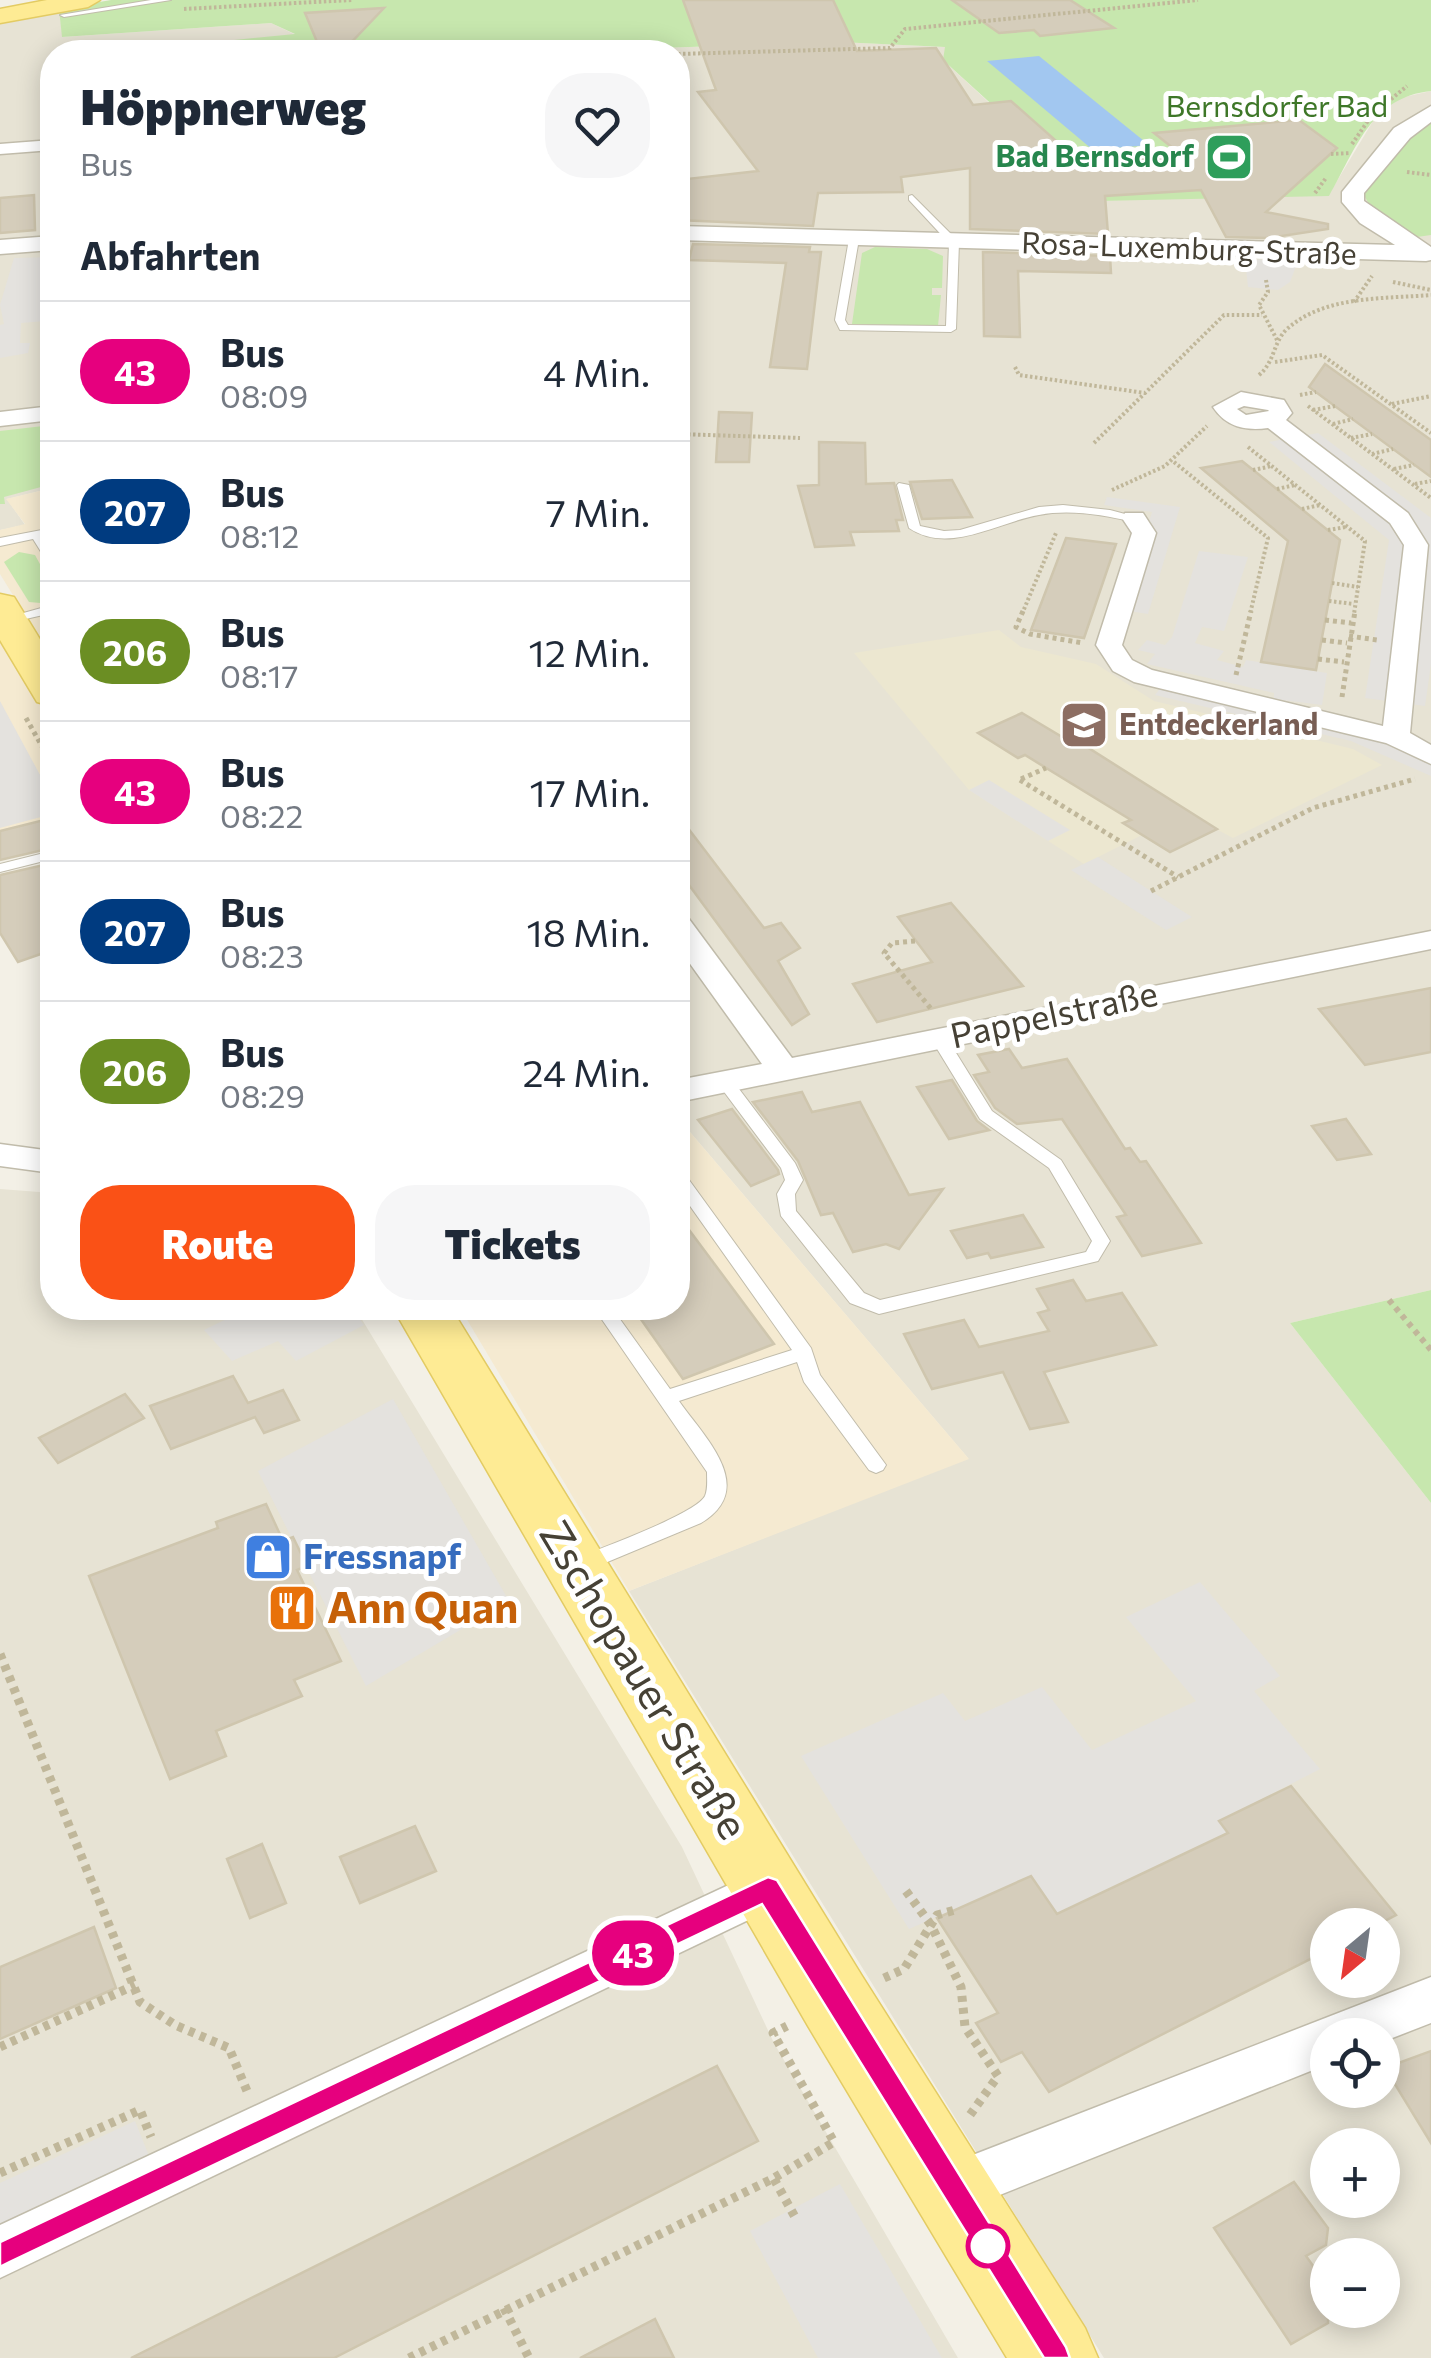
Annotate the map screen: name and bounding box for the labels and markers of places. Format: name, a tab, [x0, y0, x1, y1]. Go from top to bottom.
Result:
sports icon: Bad Bernsdorf	[1203, 131, 1255, 183]
place label: Bad Bernsdorf	[996, 136, 1195, 173]
school or university icon: Entdeckerland	[1058, 699, 1110, 751]
place label: Entdeckerland	[1119, 704, 1318, 741]
shop icon: Fressnapf	[242, 1531, 294, 1583]
place label: Fressnapf	[303, 1533, 462, 1576]
place label: Ann Quan	[327, 1580, 518, 1632]
restaurant icon: Ann Quan	[266, 1582, 318, 1634]
unlabelled marker	[967, 2225, 1009, 2267]

